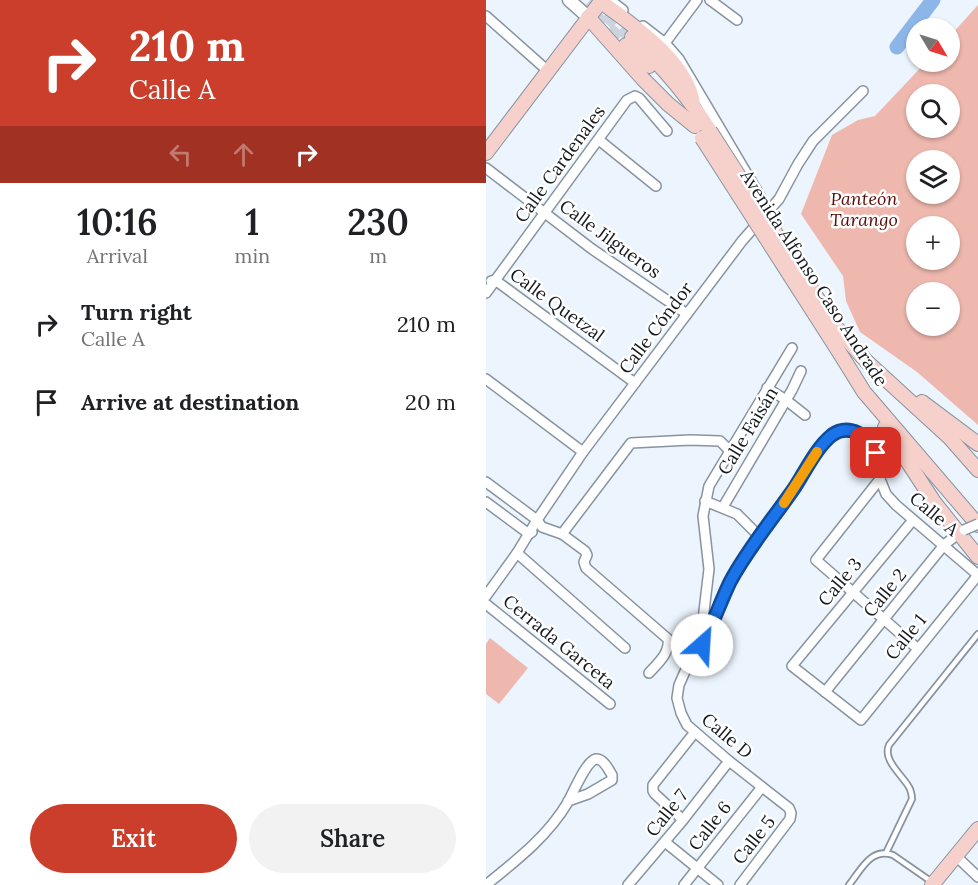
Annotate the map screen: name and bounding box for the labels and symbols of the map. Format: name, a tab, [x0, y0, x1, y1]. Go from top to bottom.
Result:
north arrow	[906, 18, 960, 72]
street label: Calle Cardenales	[509, 101, 610, 227]
street label: Avenida Alfonso Caso Andrade	[735, 164, 893, 391]
park label: Panteón Tarango	[830, 187, 898, 231]
street label: Calle Jilgueros	[555, 194, 666, 283]
street label: Calle Quetzal	[506, 263, 609, 347]
street label: Calle Cóndor	[614, 277, 698, 378]
street label: Calle Faisán	[712, 383, 783, 479]
pin	[850, 427, 901, 478]
street label: Calle A	[905, 486, 964, 541]
street label: Calle 3	[813, 553, 866, 611]
street label: Calle 2	[858, 564, 911, 622]
street label: Cerrada Garceta	[498, 589, 620, 694]
street label: Calle 1	[880, 609, 931, 664]
position arrow	[670, 613, 734, 677]
street label: Calle D	[697, 708, 758, 764]
street label: Calle 7	[641, 784, 693, 841]
street label: Calle 6	[683, 796, 736, 855]
street label: Calle 5	[727, 811, 780, 869]

